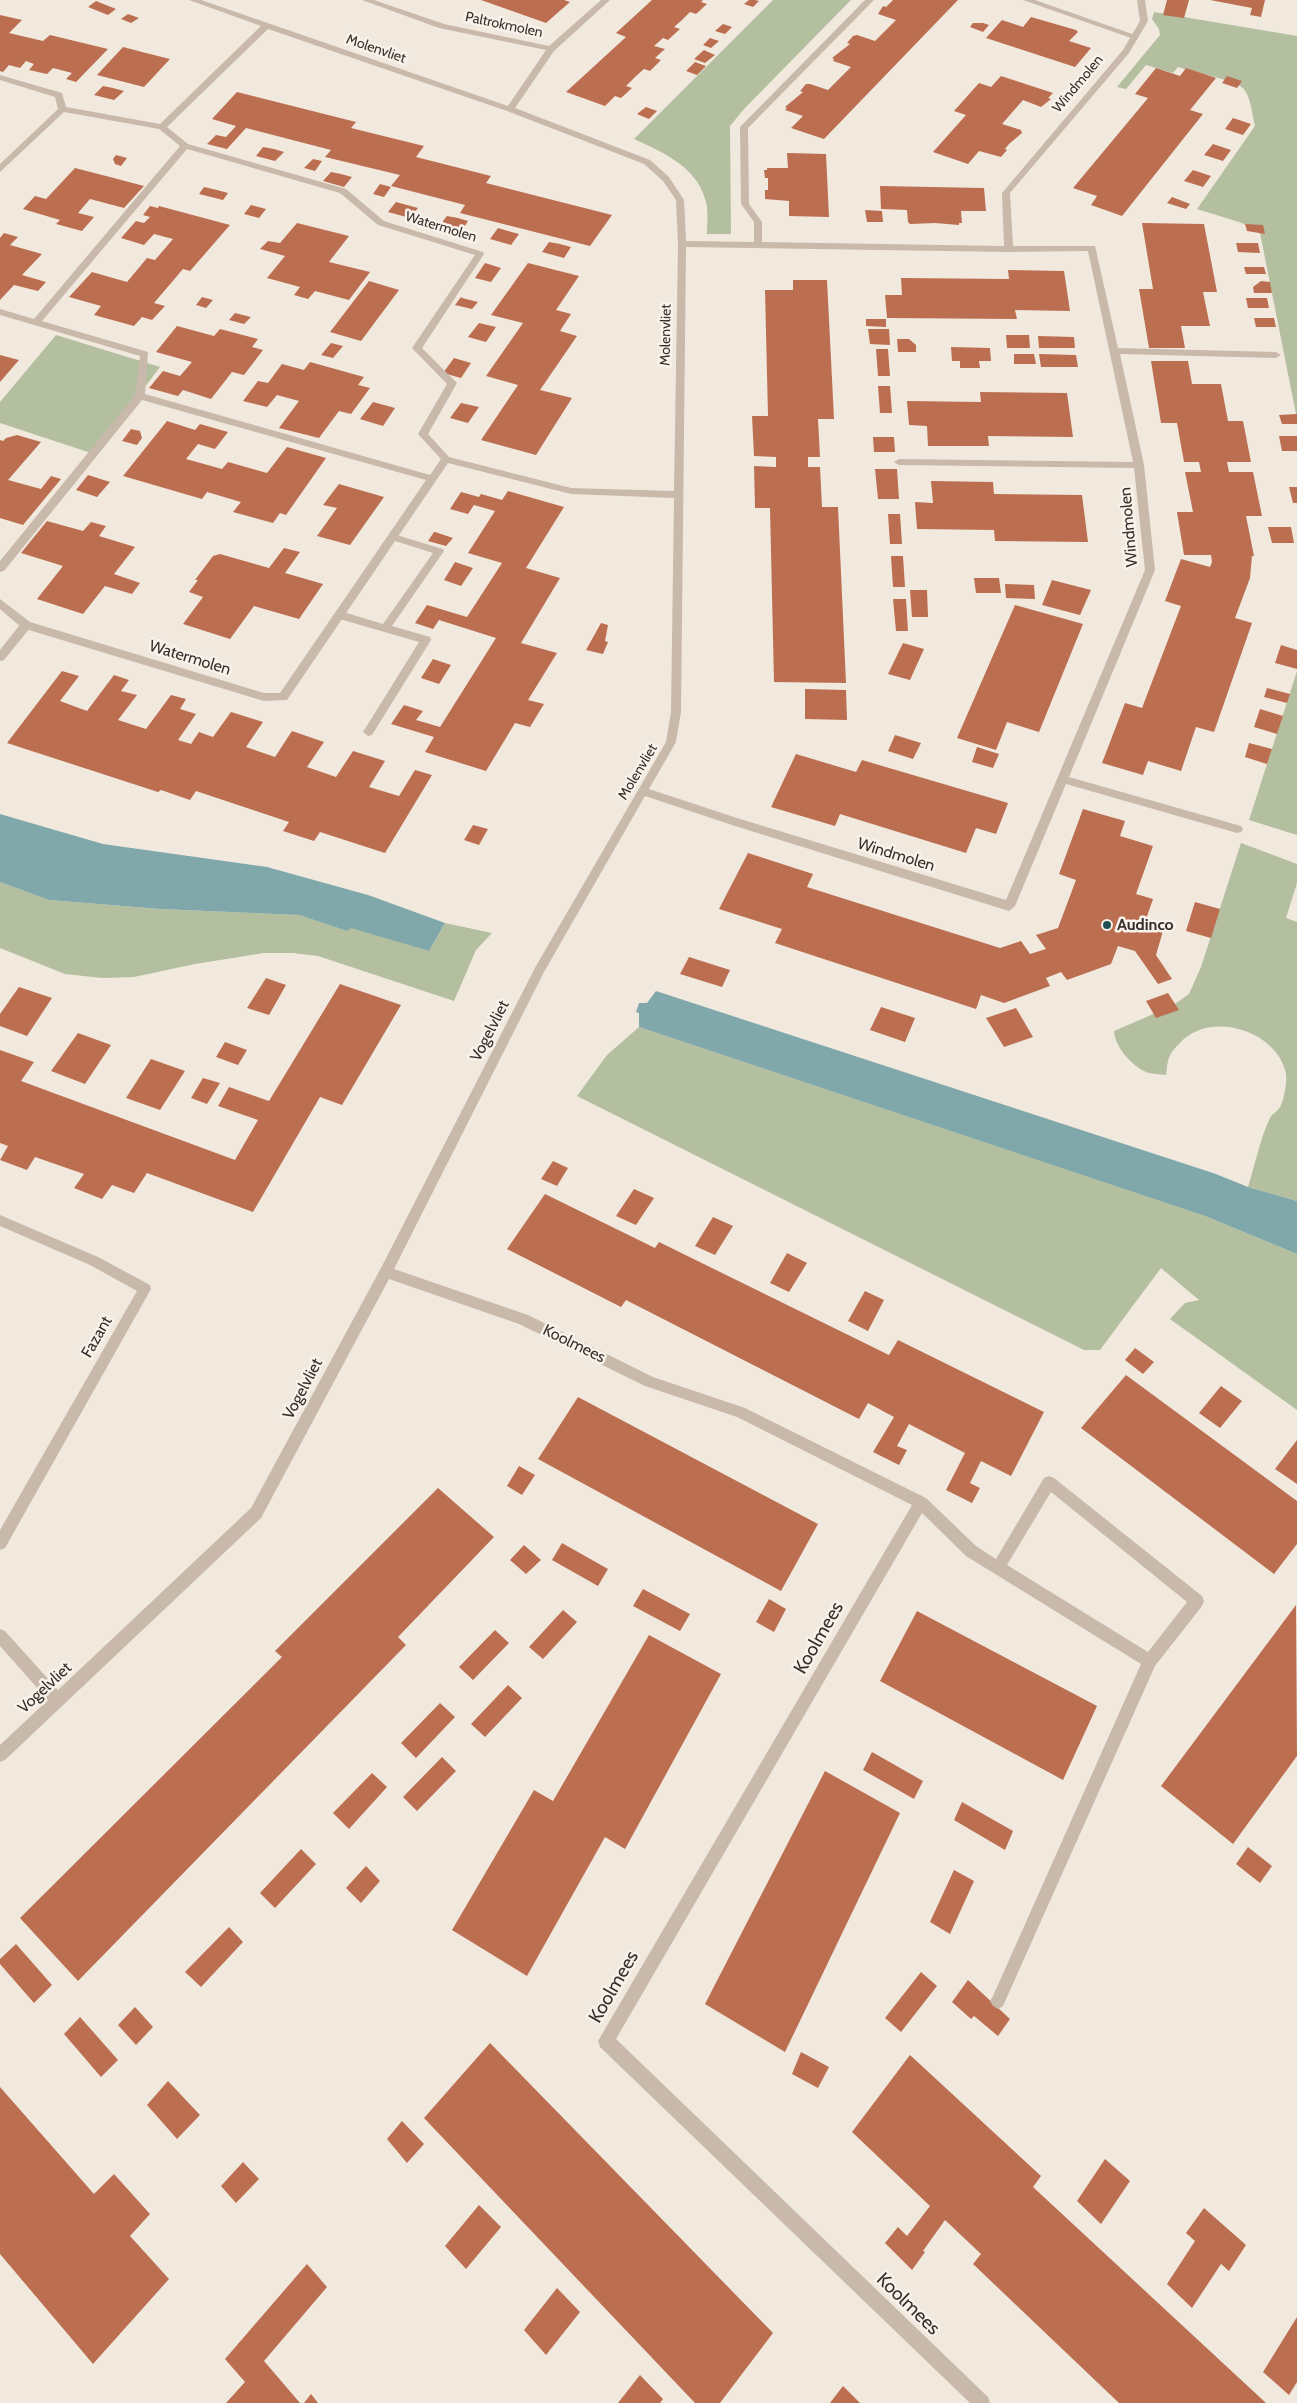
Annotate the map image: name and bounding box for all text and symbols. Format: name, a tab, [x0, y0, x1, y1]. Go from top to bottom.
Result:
street label: Paltrokmolen	[464, 9, 544, 41]
street label: Molenvliet	[344, 31, 408, 67]
street label: Windmolen	[1049, 52, 1107, 116]
street label: Watermolen	[403, 208, 479, 246]
street label: Molenvliet	[657, 304, 675, 366]
street label: Windmolen	[1116, 486, 1142, 568]
street label: Watermolen	[147, 637, 233, 679]
street label: Molenvliet	[615, 741, 661, 803]
street label: Windmolen	[855, 834, 937, 876]
place label: Audinco	[1117, 915, 1174, 935]
marker: Audinco	[1101, 919, 1113, 931]
street label: Vogelvliet	[466, 997, 514, 1065]
street label: Fazant	[78, 1313, 116, 1361]
street label: Koolmees	[540, 1321, 608, 1367]
street label: Vogelvliet	[279, 1355, 327, 1423]
street label: Koolmees	[789, 1598, 849, 1678]
street label: Vogelvliet	[14, 1658, 76, 1718]
street label: Koolmees	[584, 1947, 644, 2027]
street label: Koolmees	[871, 2268, 945, 2340]

